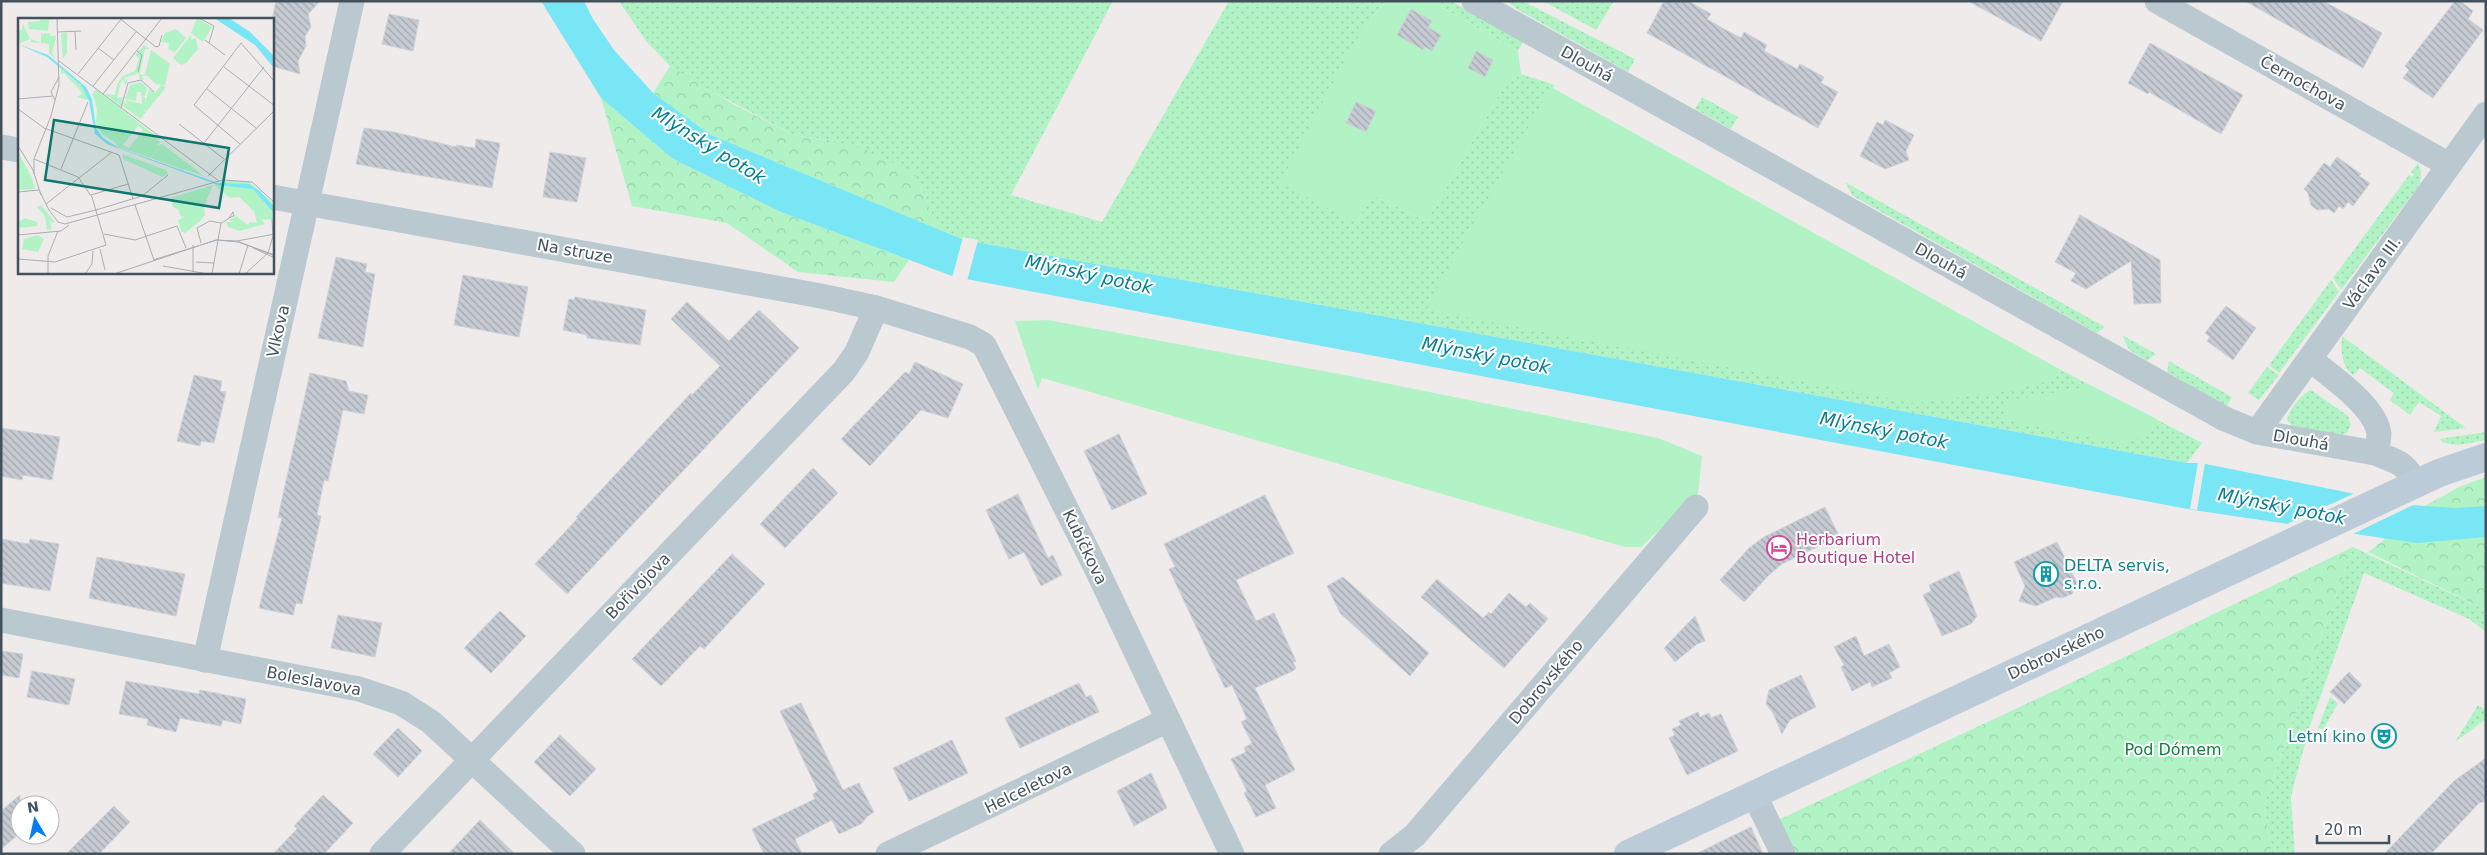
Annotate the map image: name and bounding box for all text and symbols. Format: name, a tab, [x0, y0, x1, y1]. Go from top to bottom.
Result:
inset map	[18, 18, 274, 274]
street label: Dlouhá	[1558, 42, 1616, 86]
street label: Černochova	[2257, 52, 2349, 114]
water label: Mlýnský potok	[648, 102, 771, 189]
street label: Václava III.	[2339, 233, 2405, 313]
street label: Na struze	[536, 235, 614, 267]
street label: Dlouhá	[1912, 239, 1970, 283]
water label: Mlýnský potok	[1023, 250, 1156, 298]
street label: Vlkova	[263, 303, 293, 359]
water label: Mlýnský potok	[1420, 332, 1553, 378]
water label: Mlýnský potok	[1818, 407, 1951, 453]
street label: Dlouhá	[2271, 426, 2331, 454]
water label: Mlýnský potok	[2216, 483, 2349, 529]
street label: Kubíčkova	[1059, 506, 1111, 588]
place label: Herbarium Boutique Hotel	[1796, 530, 1915, 567]
hotel icon: Herbarium Boutique Hotel	[1766, 535, 1792, 561]
street label: Bořivojova	[602, 549, 674, 623]
place label: DELTA servis, s.r.o.	[2064, 556, 2170, 593]
building icon: DELTA servis, s.r.o.	[2033, 561, 2059, 587]
street label: Dobrovského	[2005, 622, 2107, 684]
street label: Dobrovského	[1505, 636, 1587, 728]
street label: Boleslavova	[265, 662, 363, 700]
theatre icon: Letní kino	[2371, 723, 2397, 749]
place label: Letní kino	[2288, 727, 2366, 746]
park label: Pod Dómem	[2124, 740, 2222, 759]
street label: Helceletova	[981, 759, 1075, 817]
north arrow	[10, 795, 60, 845]
text: N	[26, 798, 40, 816]
scale bar	[2317, 812, 2390, 844]
text: 20 m	[2324, 821, 2362, 839]

